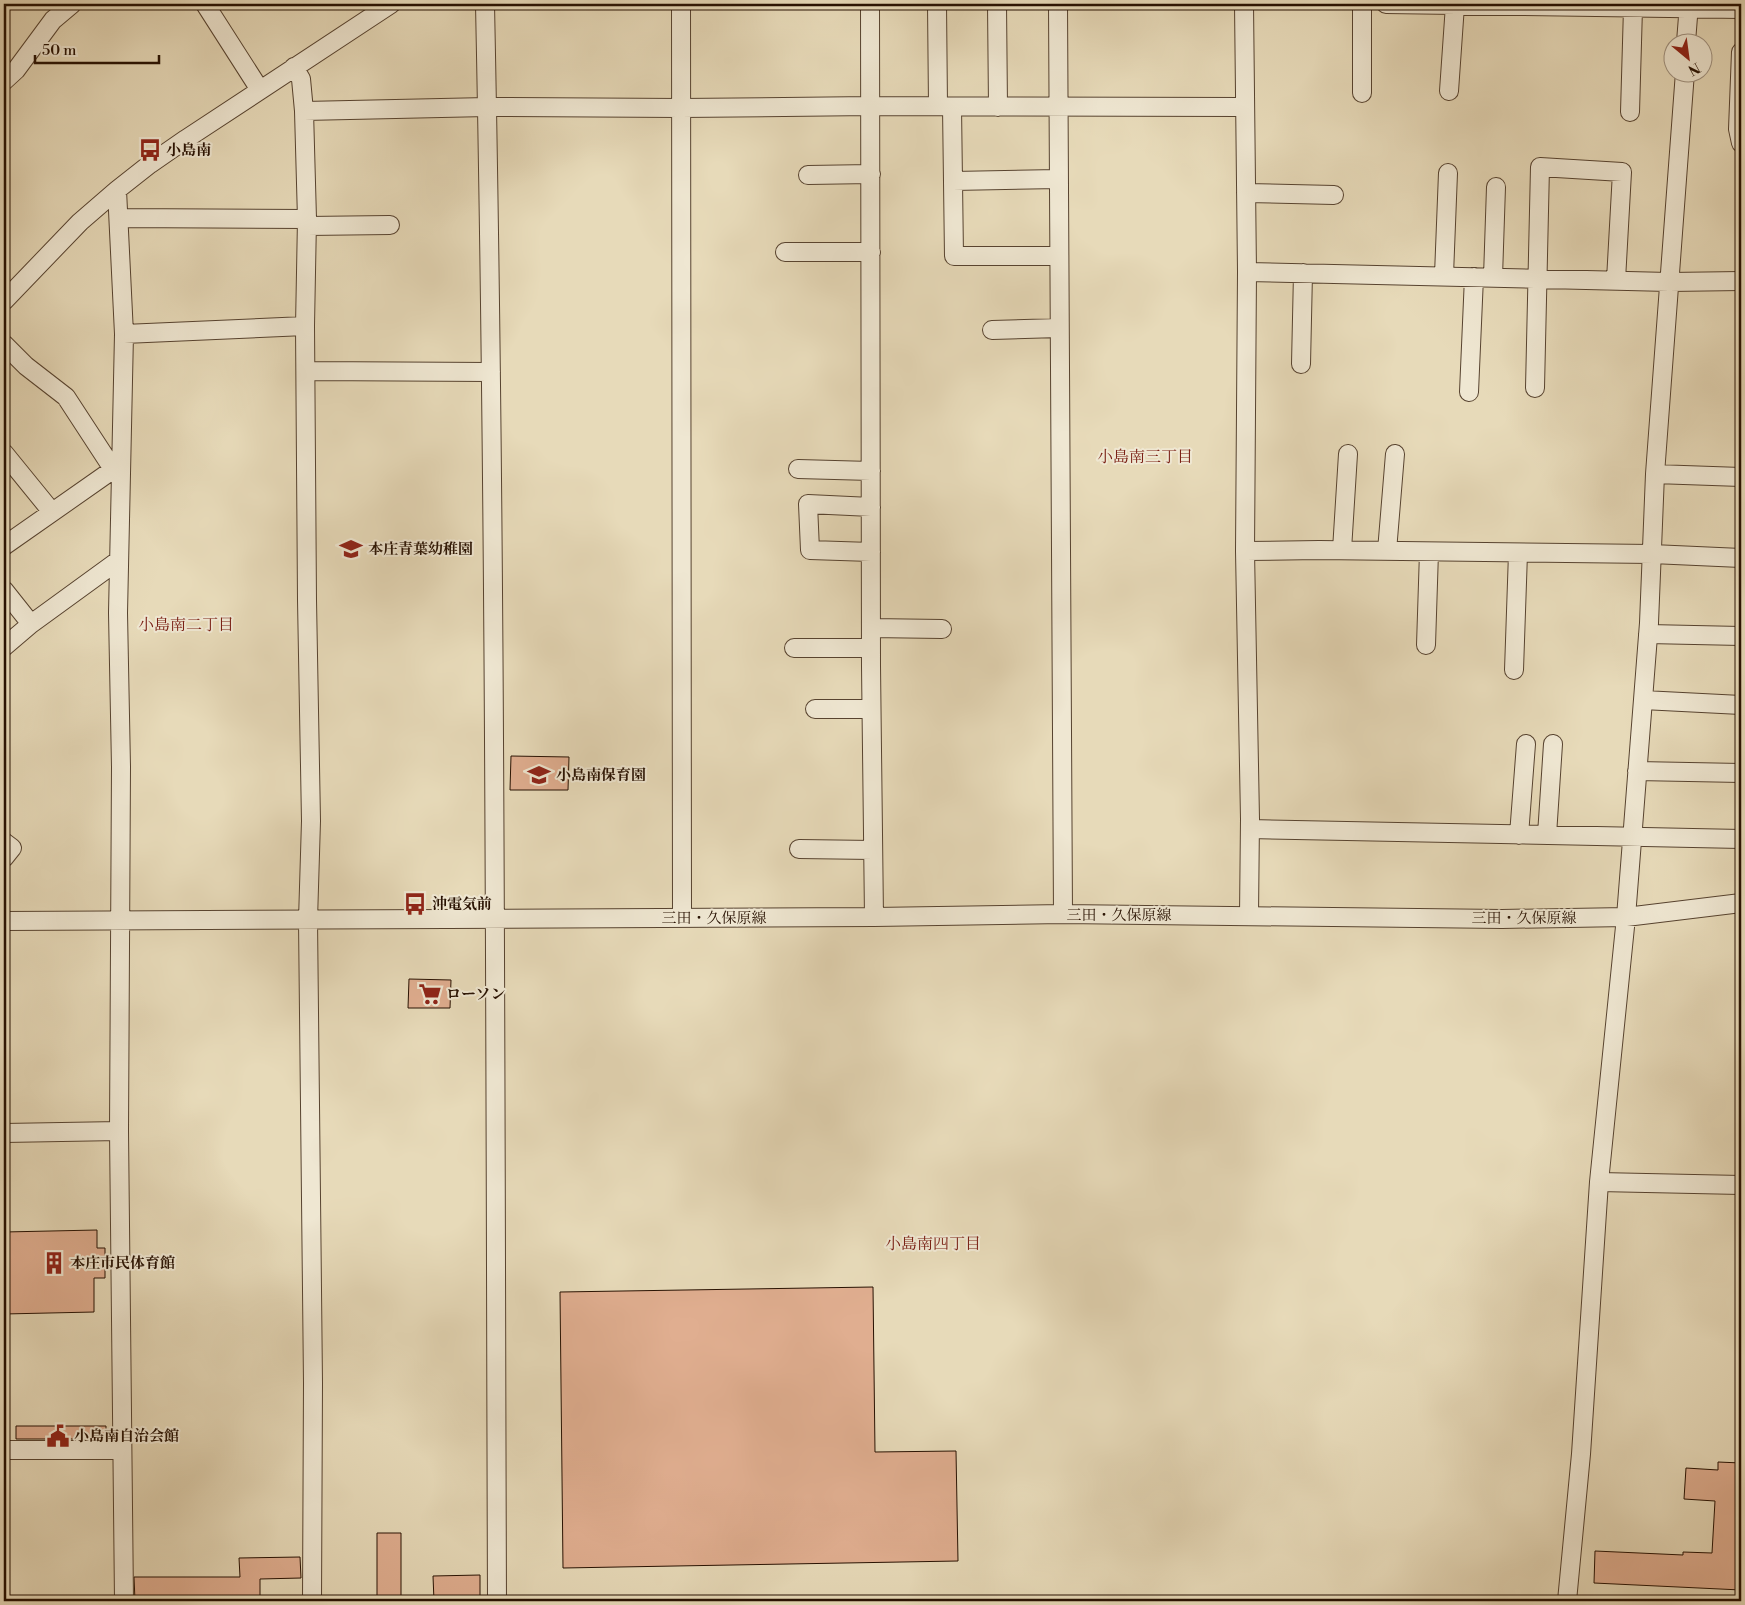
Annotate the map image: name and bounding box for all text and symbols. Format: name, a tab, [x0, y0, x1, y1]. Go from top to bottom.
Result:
scale bar	[35, 32, 159, 64]
north arrow	[1662, 32, 1712, 82]
text: 50 m	[42, 41, 76, 60]
text: N	[1685, 58, 1703, 79]
bus stop icon: 小島南	[137, 137, 163, 163]
place label: 小島南	[166, 141, 211, 160]
district label: 小島南三丁目	[1097, 447, 1193, 467]
school or university icon: 本庄青葉幼稚園	[338, 536, 364, 562]
place label: 本庄青葉幼稚園	[368, 540, 473, 559]
district label: 小島南二丁目	[138, 615, 234, 635]
school or university icon: 小島南保育園	[526, 762, 552, 788]
place label: 小島南保育園	[556, 766, 646, 785]
bus stop icon: 沖電気前	[402, 891, 428, 917]
place label: 沖電気前	[432, 895, 492, 914]
street label: 三田・久保原線	[1066, 906, 1172, 925]
street label: 三田・久保原線	[661, 909, 767, 928]
street label: 三田・久保原線	[1471, 909, 1577, 928]
supermarket icon: ローソン	[417, 981, 443, 1007]
place label: ローソン	[446, 985, 505, 1004]
district label: 小島南四丁目	[885, 1234, 981, 1254]
building icon: 本庄市民体育館	[41, 1250, 67, 1276]
place label: 本庄市民体育館	[70, 1254, 175, 1273]
public building icon: 小島南自治会館	[45, 1423, 71, 1449]
place label: 小島南自治会館	[74, 1427, 179, 1446]

